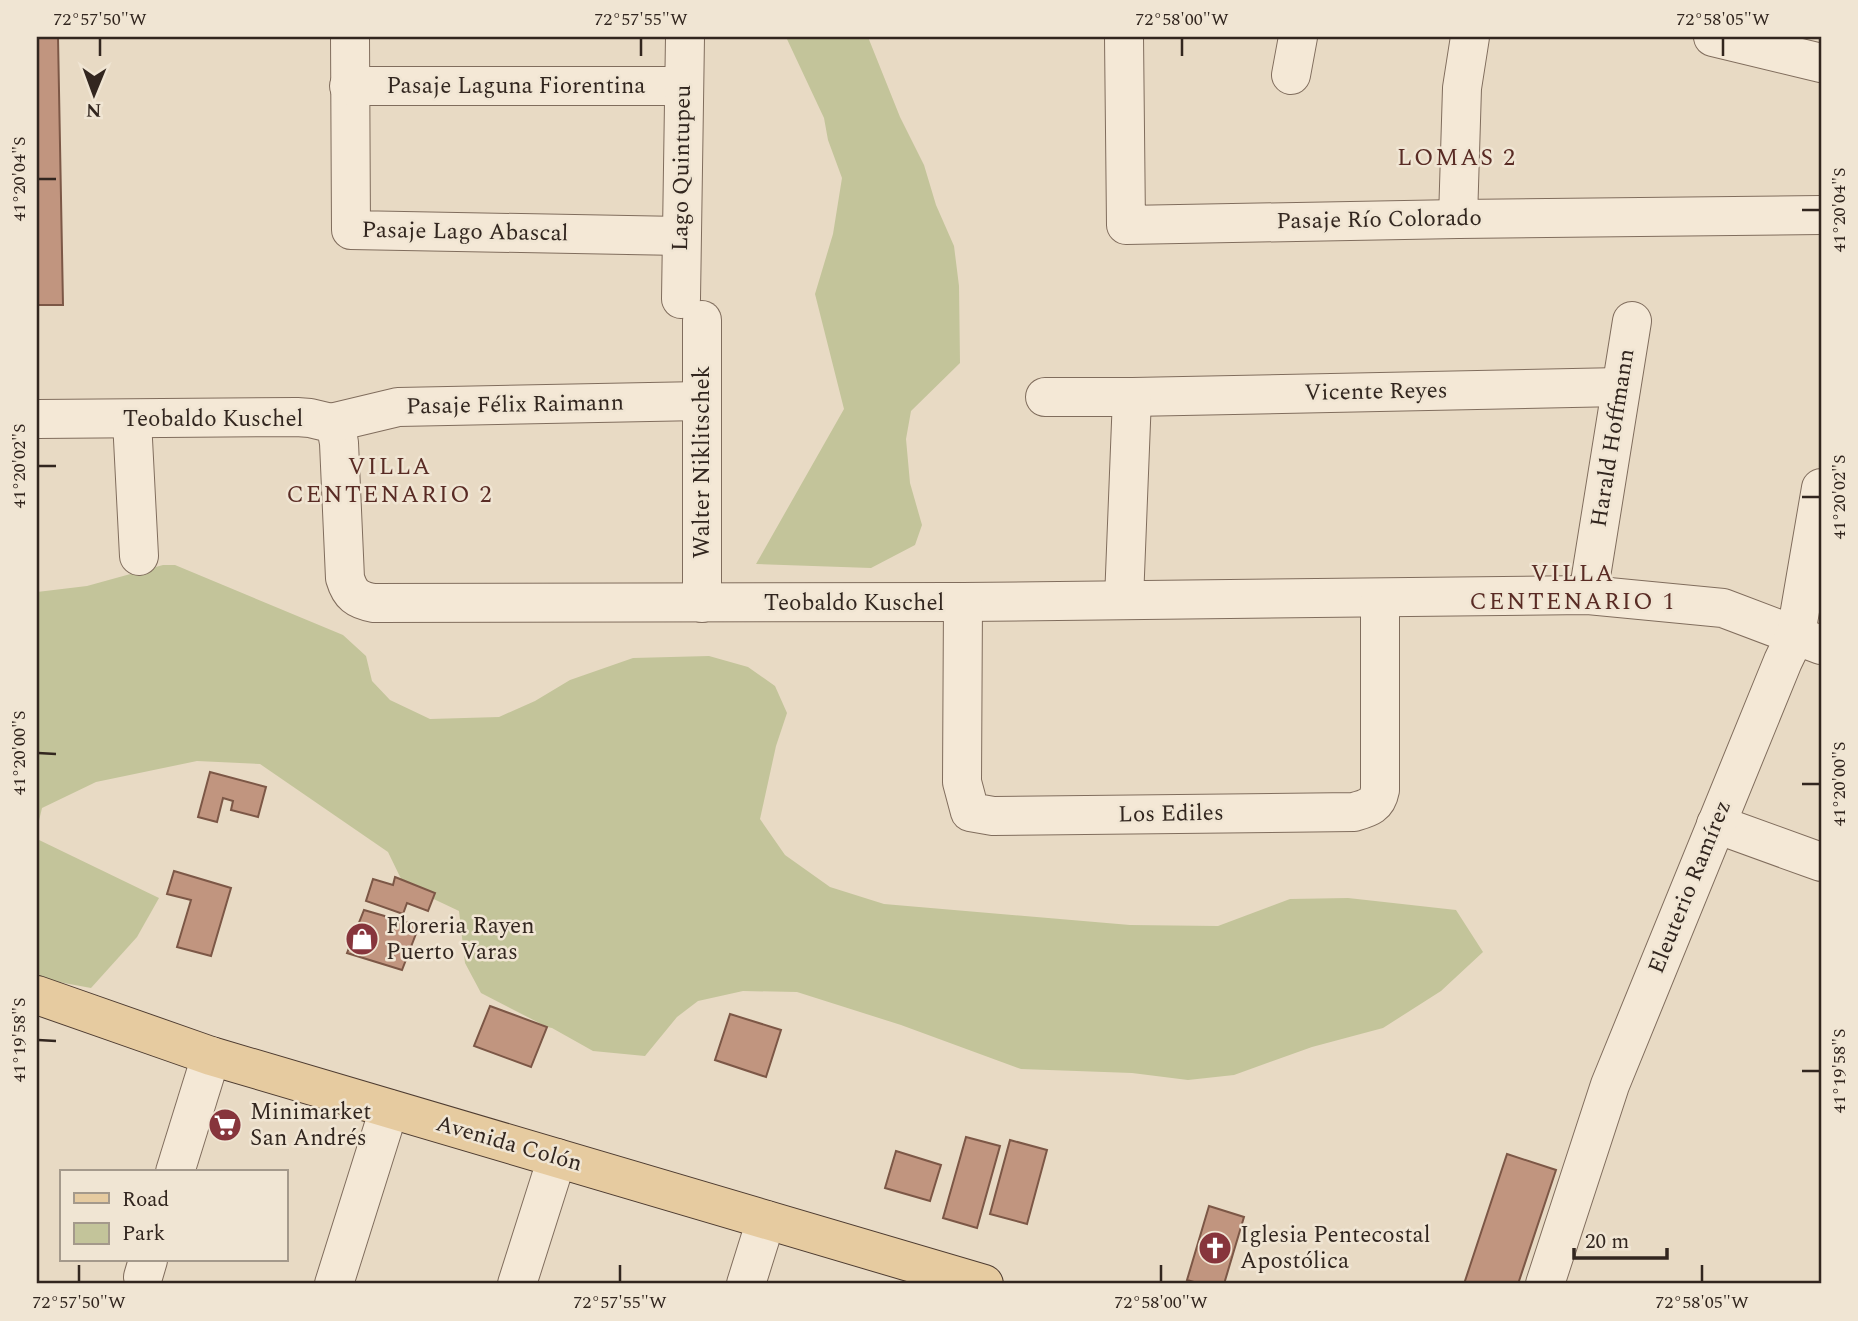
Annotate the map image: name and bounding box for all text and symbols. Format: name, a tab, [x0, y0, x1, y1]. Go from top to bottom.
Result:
text: 72°57'50"W	[53, 6, 147, 33]
text: 72°57'55"W	[594, 6, 688, 33]
text: 72°58'00"W	[1135, 6, 1229, 33]
text: 72°58'05"W	[1676, 6, 1770, 33]
north arrow	[60, 60, 130, 130]
street label: Pasaje Laguna Fiorentina	[386, 69, 646, 104]
street label: Lago Quintupeu	[663, 84, 701, 252]
text: N	[86, 95, 102, 124]
text: 41°20'04"S	[6, 136, 33, 222]
district label: LOMAS 2	[1397, 140, 1517, 176]
text: 41°20'04"S	[1826, 167, 1853, 253]
street label: Pasaje Río Colorado	[1276, 201, 1482, 239]
street label: Pasaje Lago Abascal	[361, 213, 569, 251]
street label: Harald Hoffmann	[1582, 346, 1644, 530]
street label: Walter Niklitschek	[685, 365, 720, 558]
street label: Vicente Reyes	[1304, 373, 1448, 411]
street label: Pasaje Félix Raimann	[406, 386, 624, 424]
street label: Teobaldo Kuschel	[123, 402, 303, 437]
text: 41°20'02"S	[6, 423, 33, 509]
district label: VILLA CENTENARIO 2	[286, 449, 494, 513]
text: 41°20'02"S	[1826, 454, 1853, 540]
district label: VILLA CENTENARIO 1	[1469, 556, 1677, 620]
street label: Teobaldo Kuschel	[764, 586, 944, 621]
text: 41°20'00"S	[6, 710, 33, 796]
text: 41°20'00"S	[1826, 741, 1853, 827]
street label: Eleuterio Ramírez	[1639, 795, 1741, 979]
street label: Los Ediles	[1118, 796, 1224, 832]
place label: Floreria Rayen Puerto Varas	[386, 909, 535, 970]
shop icon: Floreria Rayen Puerto Varas	[343, 920, 381, 958]
text: 41°19'58"S	[6, 997, 33, 1083]
text: 41°19'58"S	[1826, 1028, 1853, 1114]
place label: Minimarket San Andrés	[250, 1095, 371, 1156]
supermarket icon: Minimarket San Andrés	[206, 1106, 244, 1144]
street label: Avenida Colón	[432, 1106, 586, 1182]
legend	[60, 1170, 287, 1262]
text: Road	[122, 1184, 169, 1216]
scale bar	[1574, 1216, 1667, 1260]
text: Park	[122, 1218, 166, 1250]
place label: Iglesia Pentecostal Apostólica	[1240, 1218, 1431, 1279]
text: 20 m	[1585, 1226, 1629, 1258]
church icon: Iglesia Pentecostal Apostólica	[1196, 1229, 1234, 1267]
text: 72°57'50"W	[32, 1289, 126, 1316]
text: 72°57'55"W	[573, 1289, 667, 1316]
text: 72°58'00"W	[1114, 1289, 1208, 1316]
text: 72°58'05"W	[1655, 1289, 1749, 1316]

